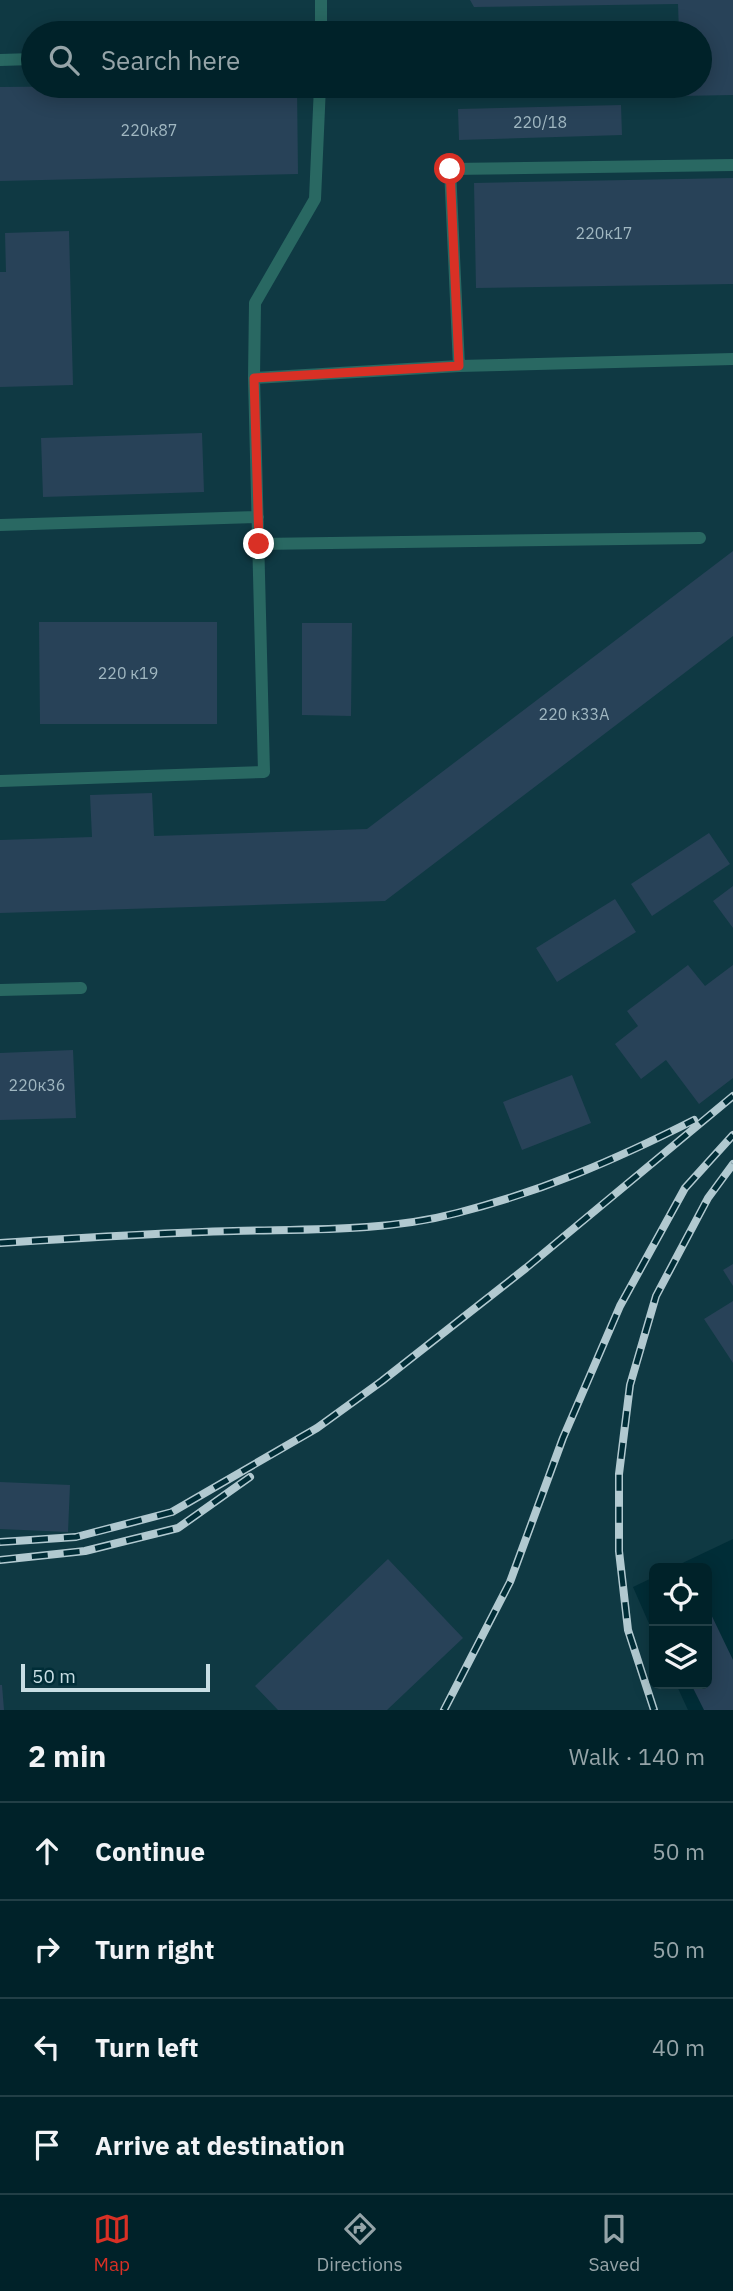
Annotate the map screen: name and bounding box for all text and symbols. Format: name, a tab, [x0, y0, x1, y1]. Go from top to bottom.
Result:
search box	[21, 21, 712, 98]
icon: search	[45, 41, 83, 79]
text: Search here	[101, 43, 240, 77]
house number: 220/18	[513, 112, 567, 132]
house number: 220к87	[121, 120, 177, 140]
route start	[434, 153, 465, 184]
house number: 220к17	[576, 223, 632, 243]
route end	[243, 528, 274, 559]
house number: 220 к19	[98, 663, 158, 683]
house number: 220 к33А	[539, 704, 609, 724]
house number: 220к36	[9, 1075, 65, 1095]
map controls	[649, 1563, 712, 1689]
button: locate	[649, 1563, 712, 1626]
button: layers	[649, 1626, 712, 1689]
scale bar	[21, 1661, 210, 1693]
text: 50 m	[32, 1664, 76, 1688]
text: 2 min	[28, 1736, 106, 1775]
text: Walk · 140 m	[569, 1741, 705, 1771]
icon: ahead	[28, 1832, 66, 1870]
text: Continue	[95, 1834, 205, 1868]
text: 50 m	[652, 1836, 705, 1866]
icon: right	[28, 1930, 66, 1968]
text: Turn right	[95, 1932, 214, 1966]
text: 50 m	[652, 1934, 705, 1964]
icon: left	[28, 2028, 66, 2066]
text: Turn left	[95, 2030, 198, 2064]
text: 40 m	[652, 2032, 705, 2062]
icon: arrive	[28, 2126, 66, 2164]
text: Arrive at destination	[95, 2128, 345, 2162]
tab: Map	[93, 2210, 131, 2276]
tab: Directions	[316, 2210, 403, 2276]
tab: Saved	[589, 2210, 640, 2276]

